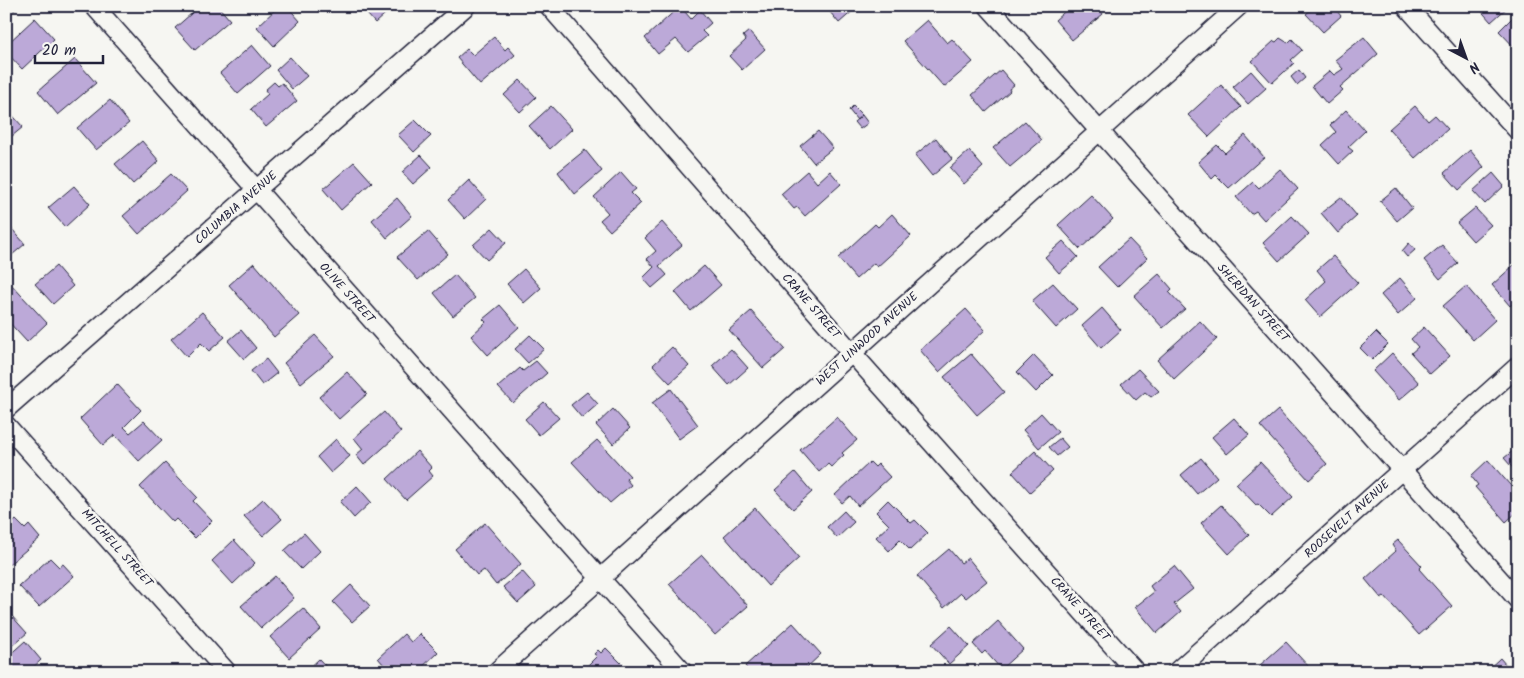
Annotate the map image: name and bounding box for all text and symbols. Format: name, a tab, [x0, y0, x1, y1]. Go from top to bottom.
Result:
scale bar	[35, 32, 102, 64]
north arrow	[1442, 32, 1492, 82]
text: 20 m	[42, 39, 76, 63]
text: N	[1463, 56, 1484, 78]
street label: COLUMBIA AVENUE	[190, 166, 282, 249]
street label: OLIVE STREET	[314, 258, 381, 329]
street label: SHERIDAN STREET	[1212, 259, 1295, 348]
street label: CRANE STREET	[777, 269, 846, 344]
street label: WEST LINWOOD AVENUE	[812, 287, 923, 390]
street label: ROOSEVELT AVENUE	[1300, 475, 1395, 563]
street label: MITCHELL STREET	[76, 504, 159, 593]
street label: CRANE STREET	[1046, 572, 1115, 647]

